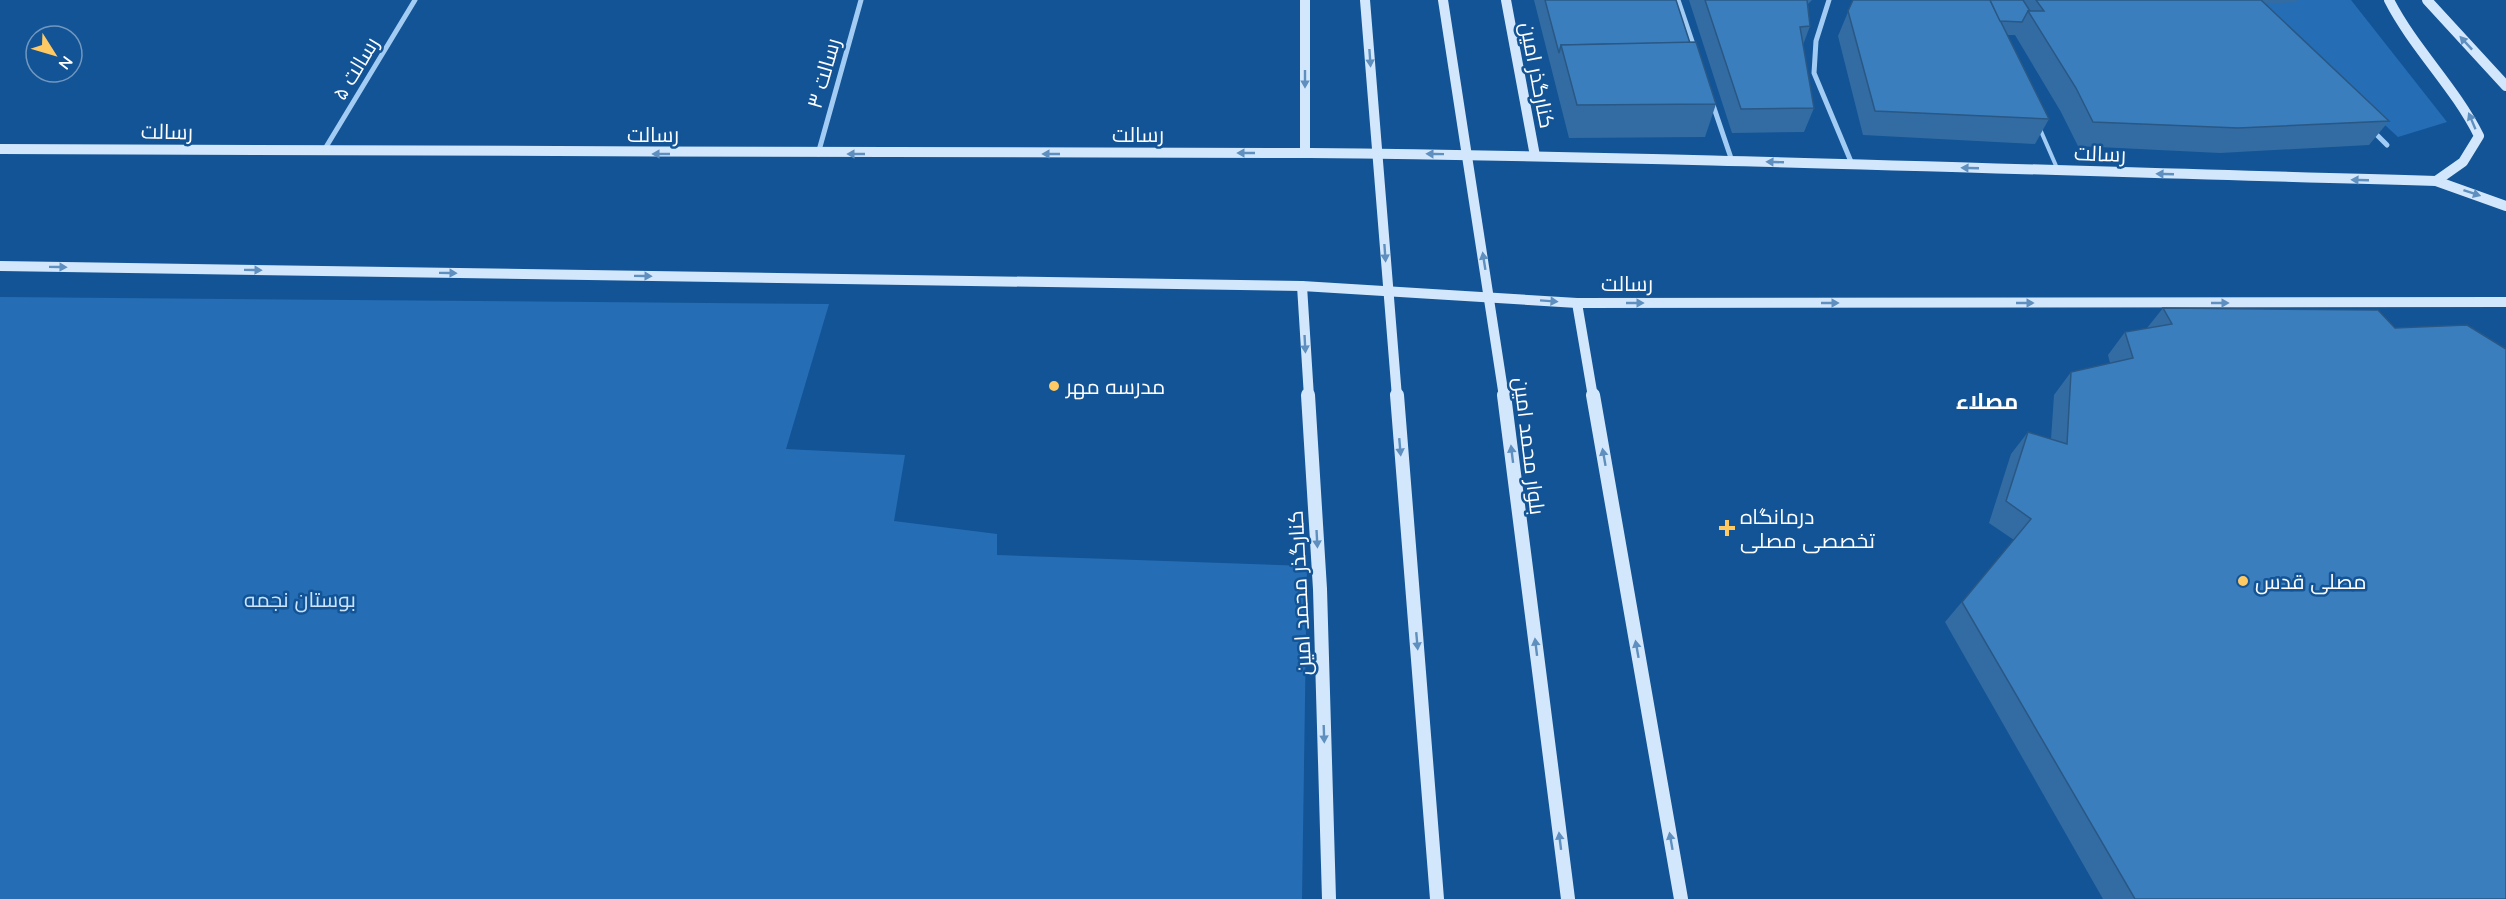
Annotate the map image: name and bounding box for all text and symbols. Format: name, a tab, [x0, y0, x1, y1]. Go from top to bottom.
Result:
street label: کنارگذر امین	[1514, 20, 1561, 131]
north arrow	[24, 24, 84, 84]
street label: رسالت ۵	[326, 32, 384, 104]
street label: رسالت ۳	[801, 35, 845, 111]
one-way arrow	[2460, 36, 2474, 50]
one-way arrow	[1365, 49, 1375, 68]
text: N	[54, 52, 78, 74]
one-way arrow	[1300, 70, 1310, 89]
one-way arrow	[2467, 112, 2477, 130]
street label: رسالت	[141, 118, 193, 144]
street label: رسالت	[627, 121, 679, 147]
street label: رسالت	[1112, 121, 1164, 147]
street label: رسالت	[2074, 139, 2126, 167]
one-way arrow	[1237, 148, 1256, 158]
one-way arrow	[652, 149, 671, 159]
one-way arrow	[847, 149, 866, 159]
one-way arrow	[1042, 149, 1061, 159]
one-way arrow	[1425, 150, 1444, 159]
one-way arrow	[1766, 158, 1785, 167]
one-way arrow	[1961, 164, 1980, 173]
one-way arrow	[2156, 169, 2175, 179]
one-way arrow	[2351, 175, 2370, 185]
one-way arrow	[2463, 188, 2481, 198]
one-way arrow	[1380, 243, 1390, 262]
one-way arrow	[1479, 251, 1488, 270]
one-way arrow	[49, 262, 68, 272]
one-way arrow	[244, 265, 263, 275]
one-way arrow	[439, 268, 458, 278]
street label: رسالت	[1601, 270, 1653, 296]
one-way arrow	[634, 271, 653, 281]
one-way arrow	[1539, 296, 1558, 306]
one-way arrow	[1626, 298, 1645, 308]
one-way arrow	[1821, 298, 1840, 308]
one-way arrow	[2016, 298, 2035, 308]
one-way arrow	[2211, 298, 2230, 308]
one-way arrow	[1300, 335, 1310, 354]
place label: مدرسه مهر	[1065, 373, 1165, 400]
street label: بلوار محمد امین	[1508, 376, 1551, 516]
marker: مدرسه مهر	[1047, 379, 1061, 393]
district label: مصلاء	[1956, 387, 2018, 415]
one-way arrow	[1396, 438, 1405, 457]
one-way arrow	[1507, 444, 1516, 463]
one-way arrow	[1599, 448, 1608, 467]
place label: درمانگاه تخصصی مصلی	[1740, 503, 1875, 554]
street label: کنارگذر محمد امین	[1282, 510, 1317, 676]
marker: درمانگاه تخصصی مصلی	[1718, 519, 1736, 537]
one-way arrow	[1312, 529, 1321, 548]
place label: مصلی قدس	[2255, 568, 2367, 595]
marker: مصلی قدس	[2236, 574, 2250, 588]
park label: بوستان نجمه	[244, 586, 356, 613]
one-way arrow	[1412, 632, 1421, 651]
one-way arrow	[1531, 638, 1541, 657]
one-way arrow	[1633, 640, 1642, 659]
one-way arrow	[1319, 724, 1329, 743]
one-way arrow	[1556, 831, 1565, 850]
one-way arrow	[1666, 832, 1675, 851]

